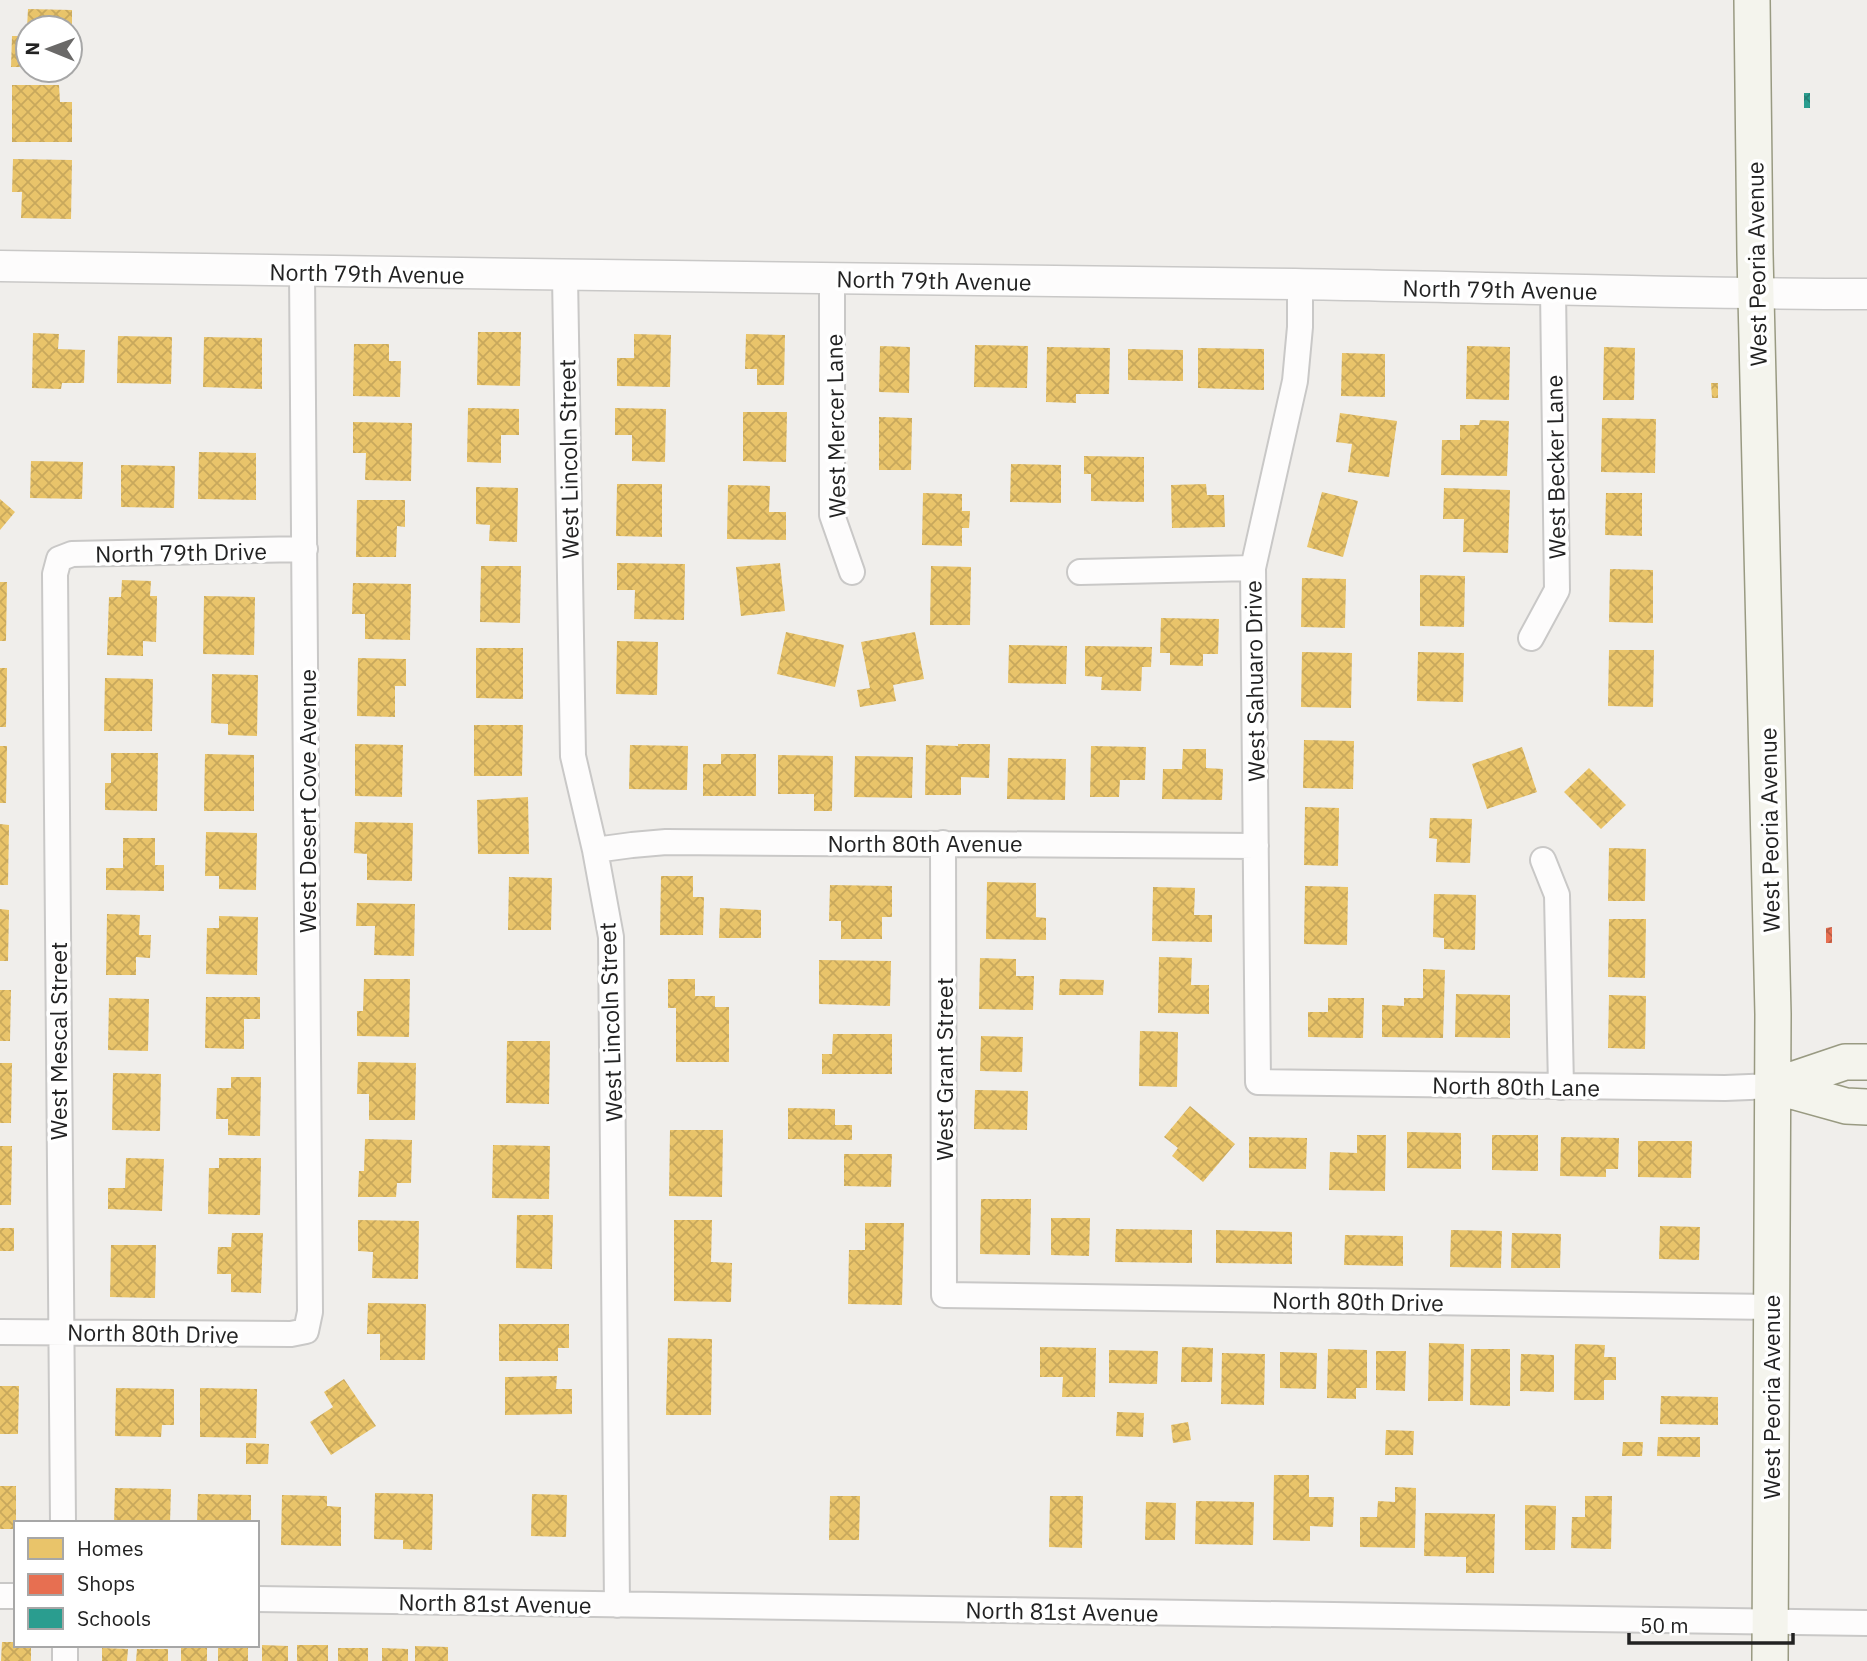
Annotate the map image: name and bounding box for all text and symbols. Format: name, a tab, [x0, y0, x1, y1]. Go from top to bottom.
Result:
north arrow	[14, 14, 84, 84]
text: N	[20, 42, 44, 56]
street label: West Peoria Avenue	[1739, 161, 1773, 367]
street label: North 79th Avenue	[269, 256, 465, 290]
street label: North 79th Avenue	[836, 263, 1032, 297]
street label: North 79th Avenue	[1402, 272, 1598, 306]
street label: West Mercer Lane	[818, 334, 852, 518]
street label: West Lincoln Street	[551, 359, 585, 559]
street label: West Becker Lane	[1538, 375, 1572, 559]
street label: North 79th Drive	[95, 536, 267, 568]
street label: West Sahuaro Drive	[1237, 580, 1271, 782]
street label: West Desert Cove Avenue	[292, 669, 322, 933]
street label: West Peoria Avenue	[1752, 727, 1786, 933]
street label: North 80th Avenue	[827, 828, 1023, 858]
street label: West Lincoln Street	[592, 922, 628, 1122]
street label: West Mescal Street	[43, 942, 73, 1140]
street label: West Grant Street	[929, 977, 959, 1161]
street label: North 80th Lane	[1432, 1070, 1600, 1102]
street label: North 80th Drive	[1272, 1285, 1444, 1317]
street label: West Peoria Avenue	[1756, 1295, 1786, 1500]
street label: North 80th Drive	[67, 1317, 239, 1349]
legend	[14, 1521, 259, 1647]
text: Homes	[77, 1534, 144, 1562]
text: Shops	[77, 1569, 135, 1597]
street label: North 81st Avenue	[398, 1586, 592, 1620]
street label: North 81st Avenue	[965, 1594, 1159, 1628]
scale bar	[1629, 1602, 1794, 1646]
text: Schools	[77, 1604, 151, 1632]
text: 50 m	[1640, 1611, 1689, 1639]

